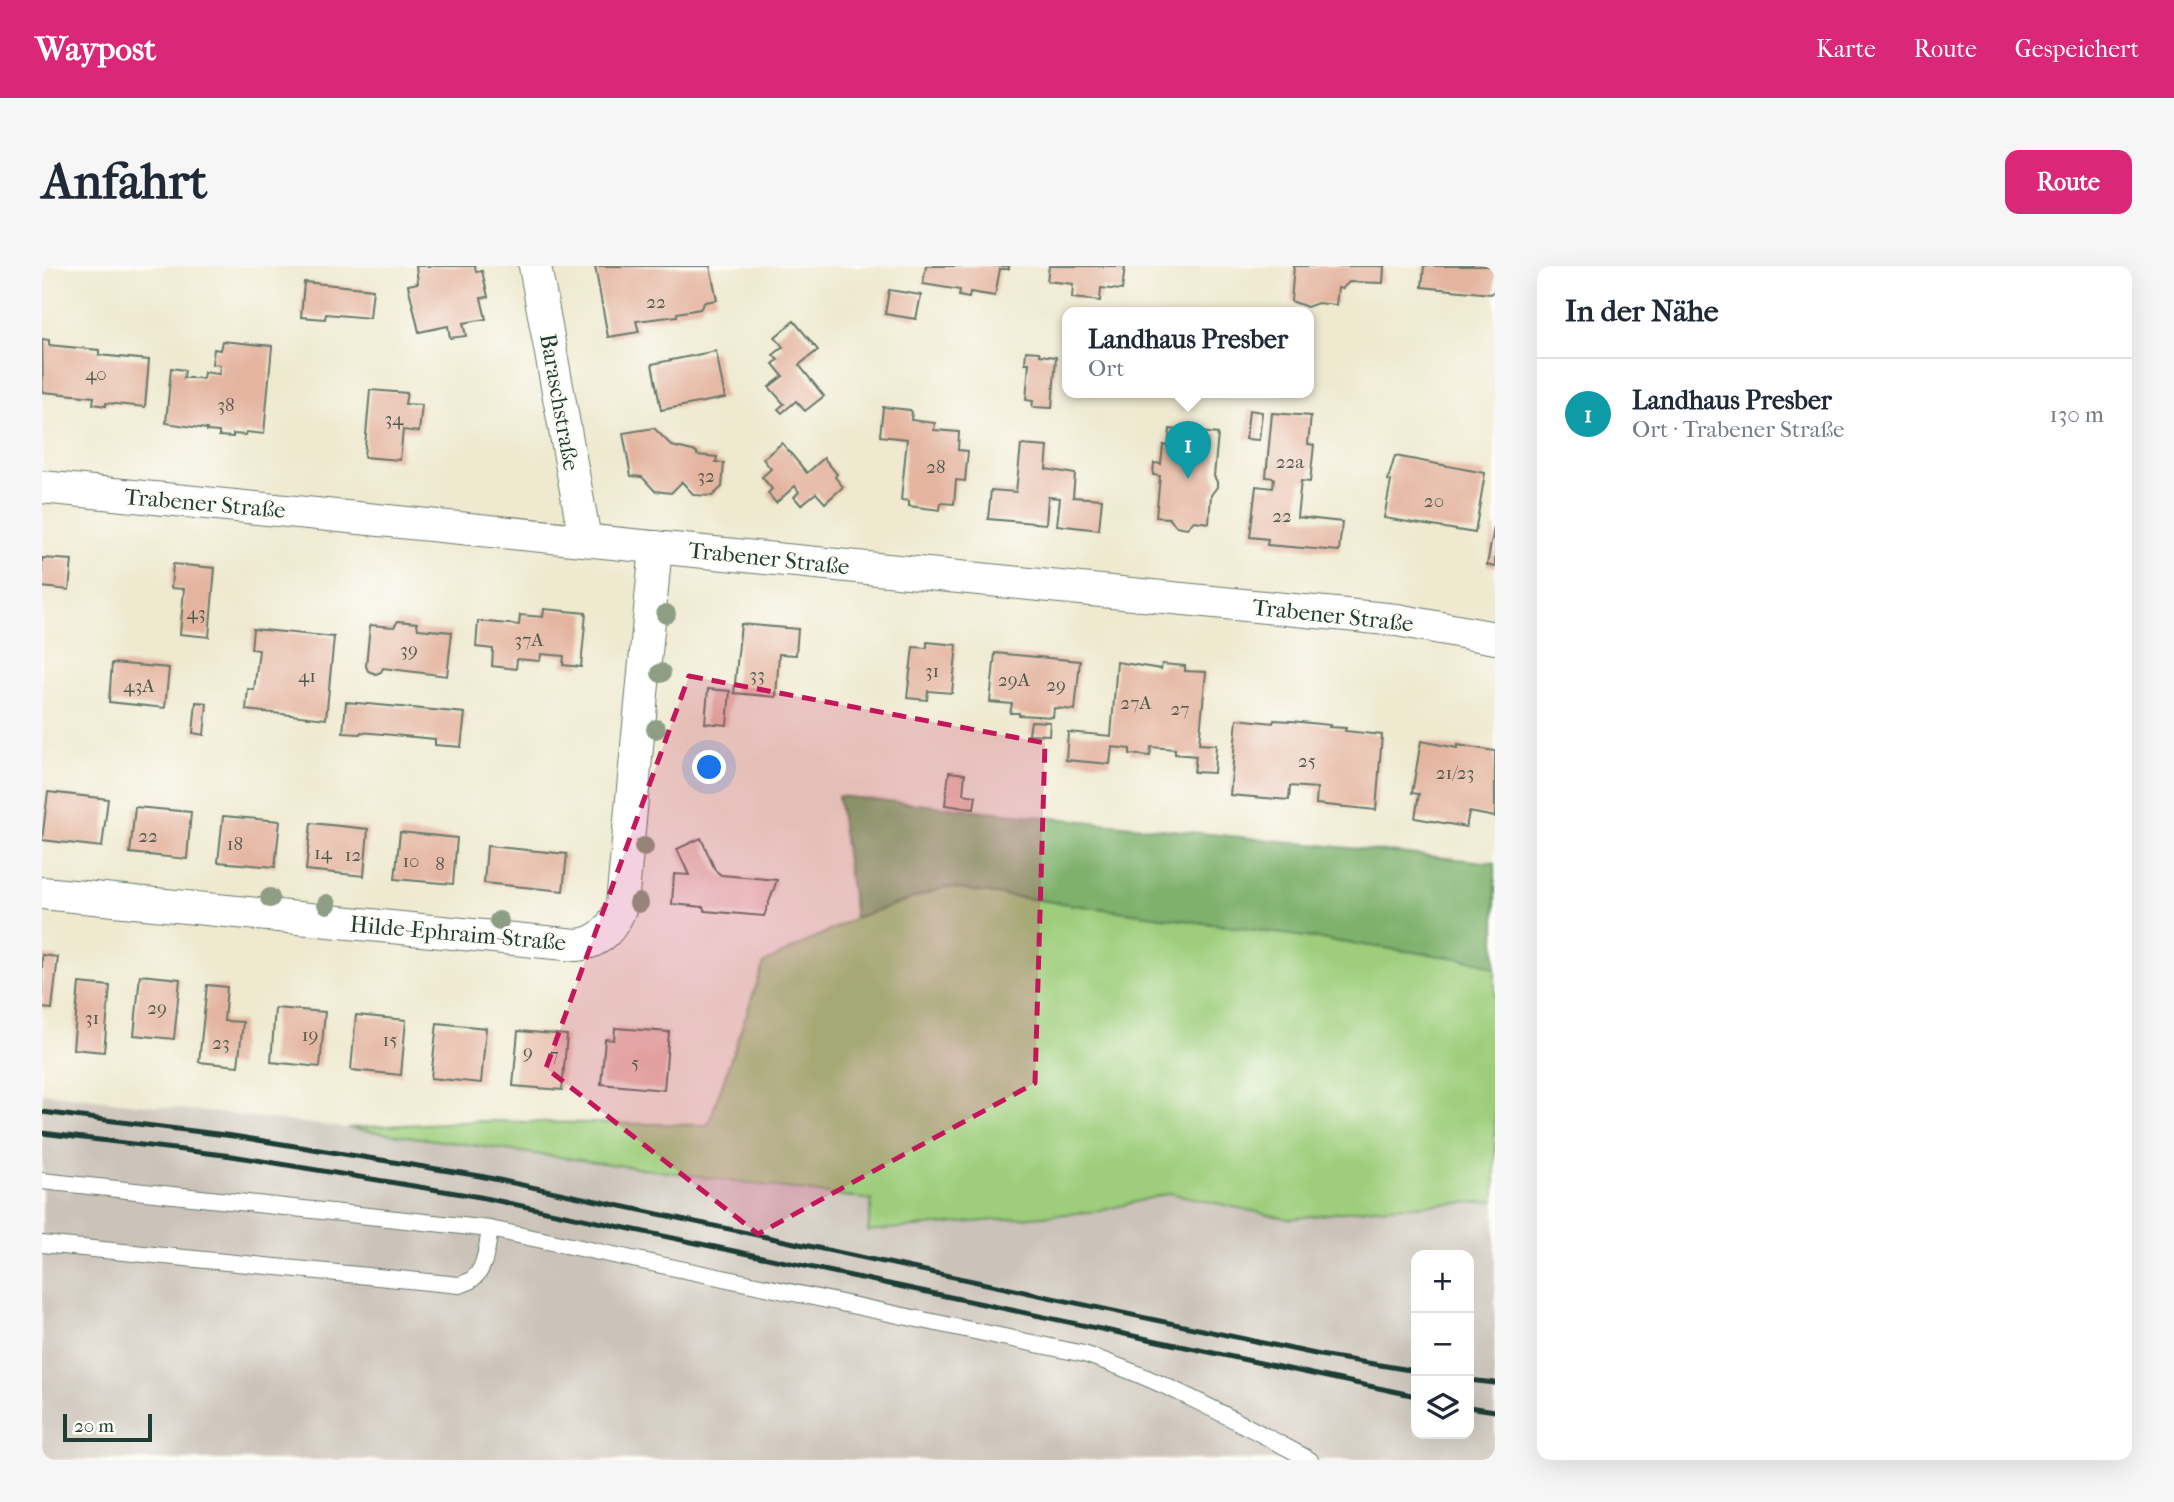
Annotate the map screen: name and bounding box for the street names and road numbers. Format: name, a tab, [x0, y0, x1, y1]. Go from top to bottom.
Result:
street label: Baraschstraße	[534, 332, 585, 473]
street label: Trabener Straße	[123, 483, 287, 524]
street label: Trabener Straße	[687, 537, 851, 580]
street label: Trabener Straße	[1251, 594, 1415, 637]
street label: Hilde-Ephraim-Straße	[349, 911, 567, 956]

